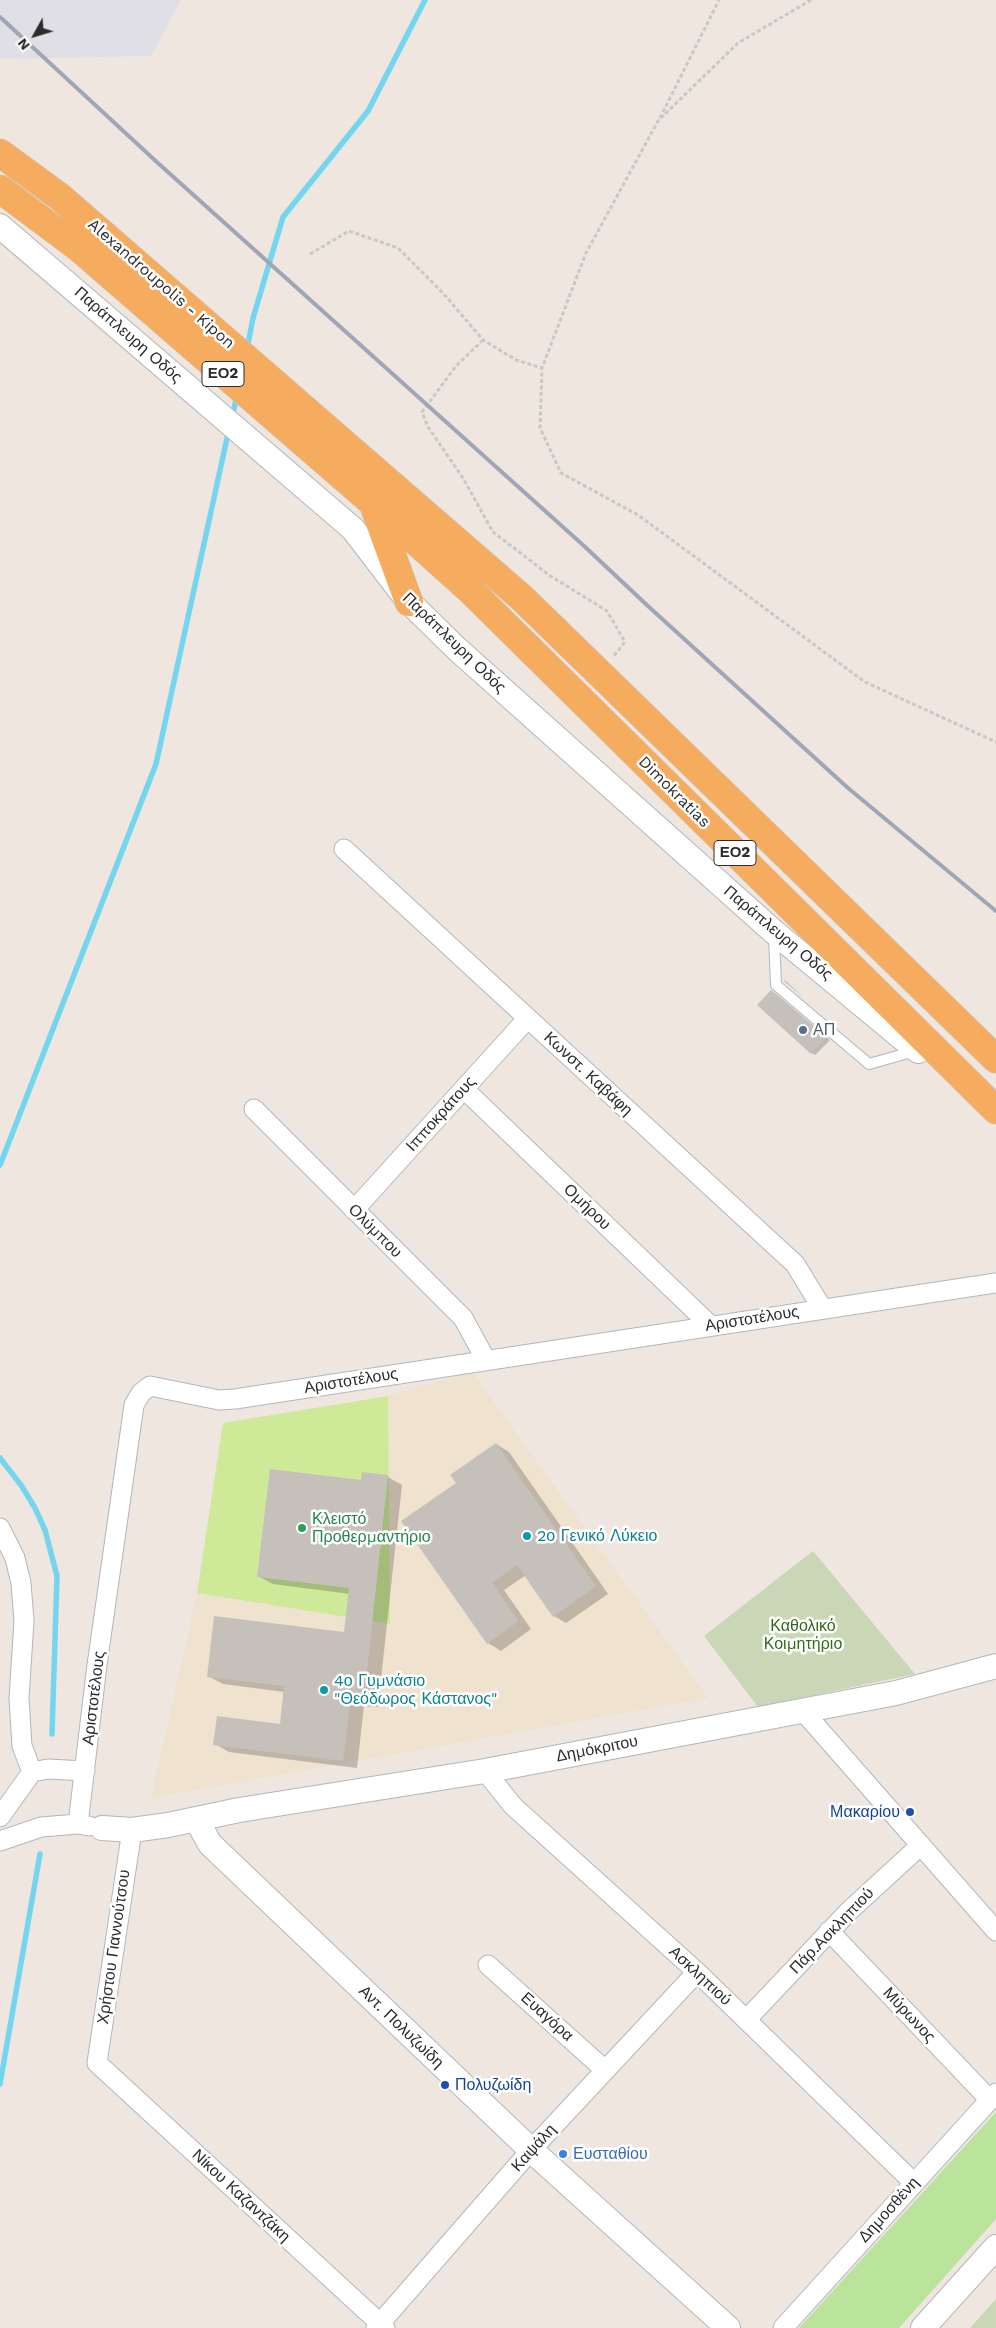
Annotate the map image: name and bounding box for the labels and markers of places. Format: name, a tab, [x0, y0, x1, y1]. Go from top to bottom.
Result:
place label: ΑΠ	[813, 1020, 835, 1040]
marker: ΑΠ	[797, 1024, 809, 1036]
place label: Κλειστό Προθερμαντήριο	[312, 1509, 431, 1547]
marker: Κλειστό Προθερμαντήριο	[296, 1522, 308, 1534]
place label: 2ο Γενικό Λύκειο	[537, 1526, 657, 1546]
marker: 2ο Γενικό Λύκειο	[521, 1530, 533, 1542]
place label: 4ο Γυμνάσιο "Θεόδωρος Κάστανος"	[334, 1671, 497, 1709]
marker: 4ο Γυμνάσιο "Θεόδωρος Κάστανος"	[318, 1684, 330, 1696]
place label: Μακαρίου	[830, 1802, 900, 1822]
marker: Μακαρίου	[904, 1806, 916, 1818]
place label: Πολυζωίδη	[455, 2075, 531, 2095]
marker: Πολυζωίδη	[439, 2079, 451, 2091]
place label: Ευσταθίου	[573, 2144, 648, 2164]
marker: Ευσταθίου	[557, 2148, 569, 2160]

